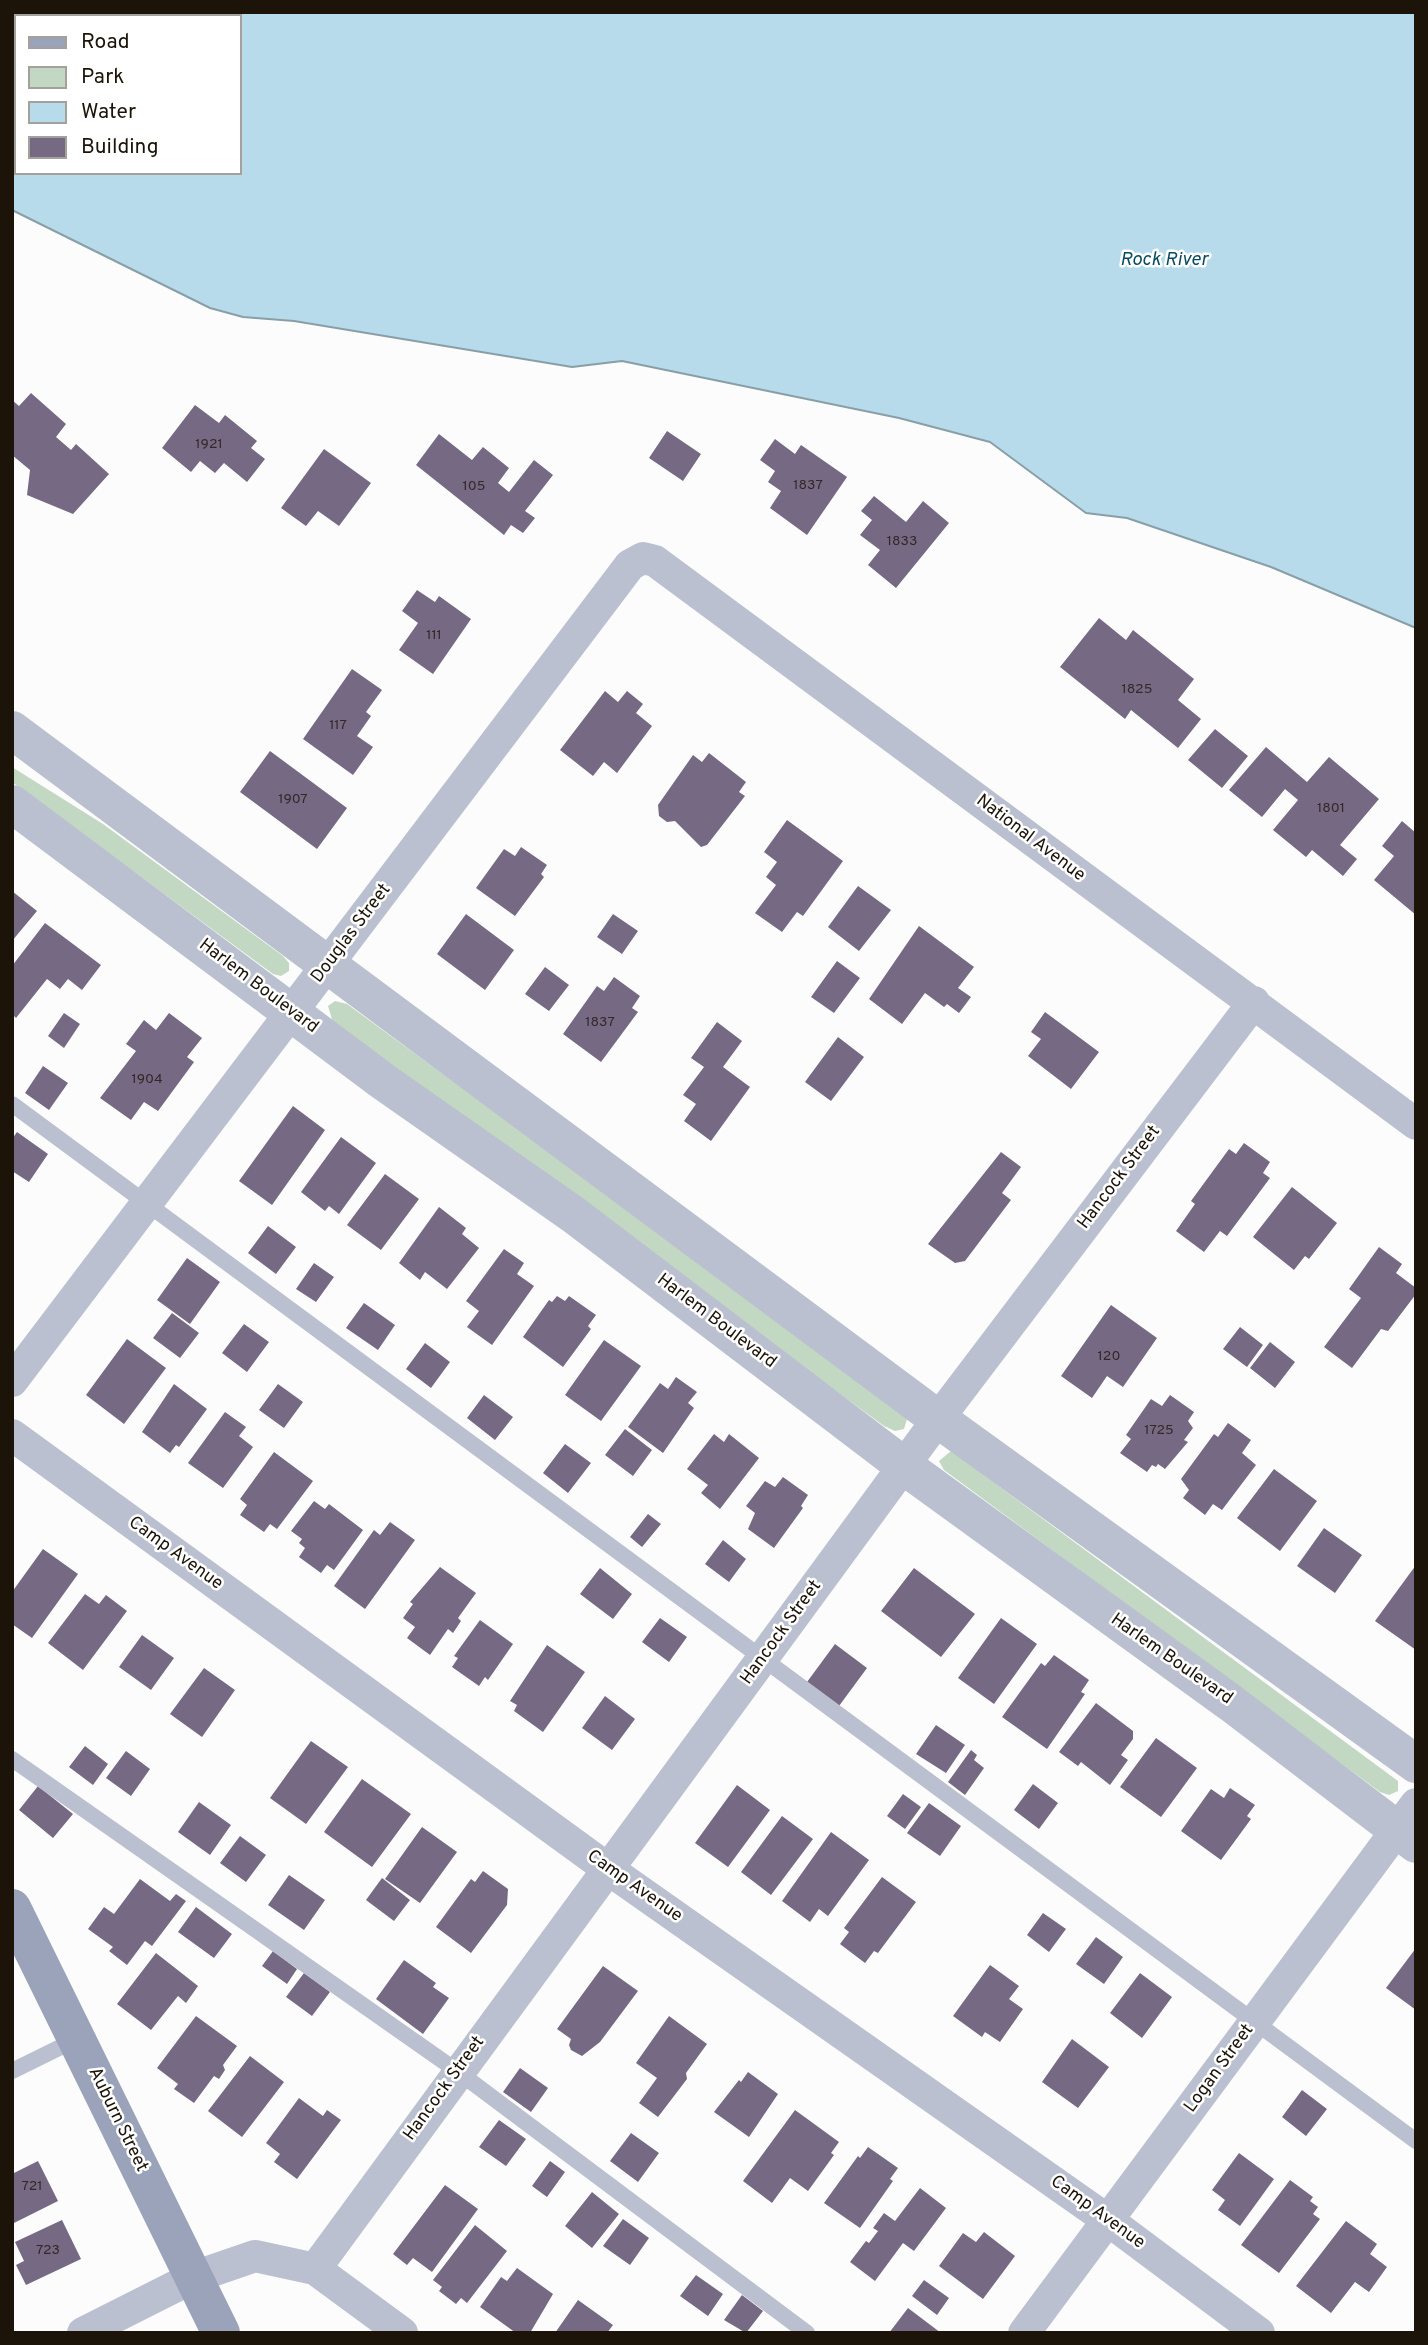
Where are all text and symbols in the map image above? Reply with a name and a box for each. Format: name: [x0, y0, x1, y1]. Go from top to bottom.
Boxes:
legend: [14, 14, 242, 175]
text: Road: [81, 29, 130, 56]
text: Park: [81, 64, 124, 91]
text: Water: [81, 99, 136, 126]
text: Building: [81, 134, 159, 161]
water label: Rock River: [1120, 250, 1208, 272]
house number: 1921: [195, 437, 223, 453]
house number: 1837: [793, 478, 823, 494]
house number: 105: [463, 479, 485, 495]
house number: 1833: [887, 534, 917, 550]
house number: 111: [426, 628, 442, 644]
house number: 1825: [1122, 682, 1152, 698]
house number: 117: [329, 718, 347, 734]
street label: National Avenue: [971, 791, 1089, 887]
house number: 1907: [278, 792, 308, 808]
house number: 1801: [1317, 801, 1345, 817]
street label: Douglas Street: [308, 880, 396, 988]
street label: Harlem Boulevard: [194, 935, 322, 1039]
house number: 1837: [585, 1015, 615, 1031]
house number: 1904: [131, 1072, 163, 1088]
street label: Hancock Street: [1074, 1122, 1166, 1234]
street label: Harlem Boulevard: [652, 1270, 780, 1374]
house number: 120: [1098, 1349, 1120, 1365]
house number: 1725: [1144, 1423, 1174, 1439]
street label: Camp Avenue: [124, 1513, 226, 1595]
street label: Hancock Street: [737, 1576, 827, 1690]
street label: Harlem Boulevard: [1106, 1610, 1236, 1710]
street label: Camp Avenue: [582, 1846, 686, 1928]
street label: Logan Street: [1181, 2020, 1259, 2118]
street label: Hancock Street: [400, 2032, 490, 2146]
street label: Auburn Street: [82, 2064, 152, 2176]
street label: Camp Avenue: [1046, 2172, 1148, 2254]
house number: 721: [22, 2179, 42, 2195]
house number: 723: [36, 2243, 60, 2259]

